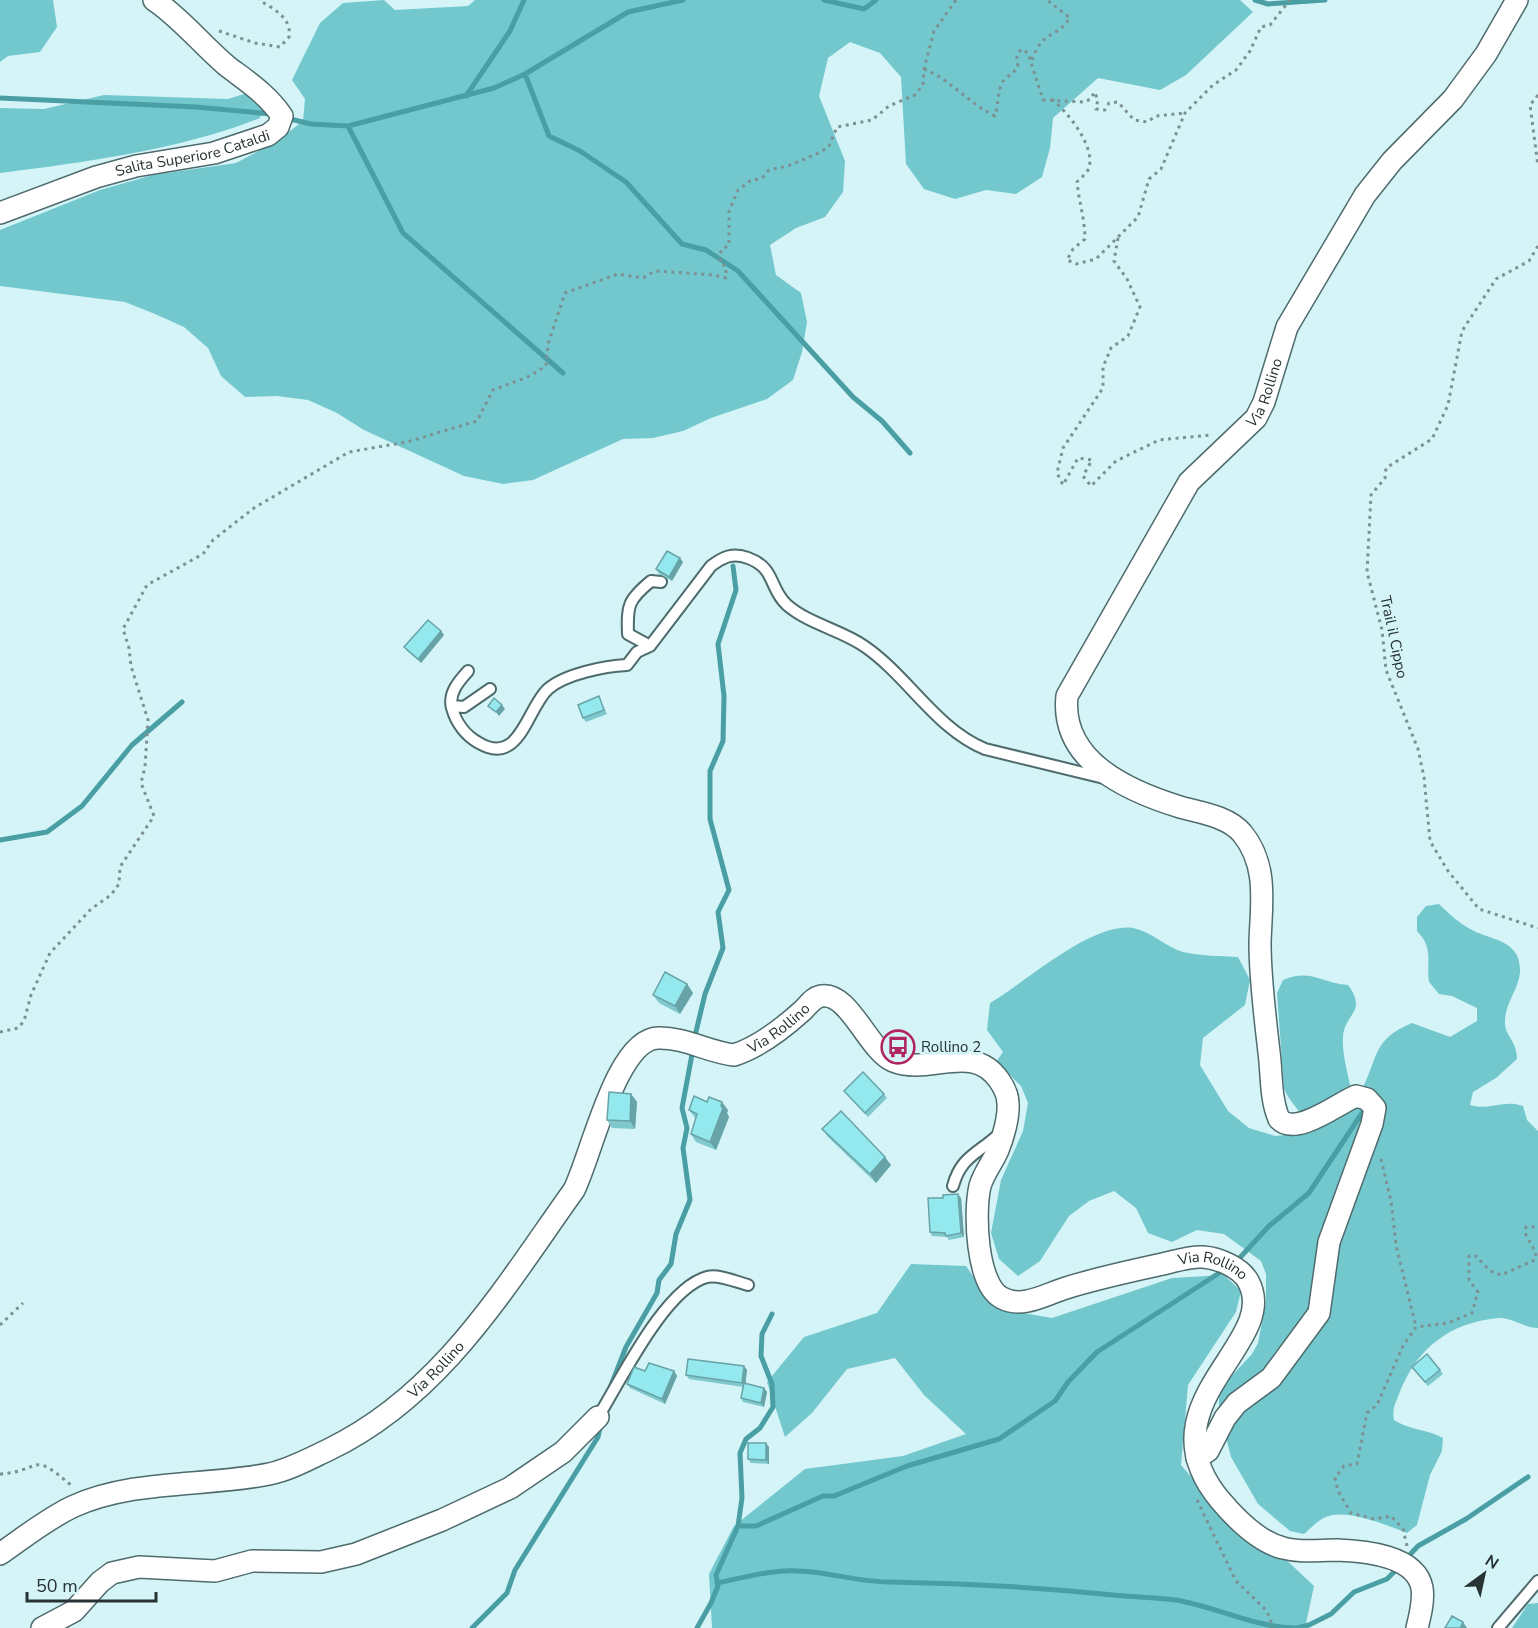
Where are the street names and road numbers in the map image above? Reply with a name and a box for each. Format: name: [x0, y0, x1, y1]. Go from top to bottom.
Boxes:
street label: Salita Superiore Cataldi: [113, 125, 272, 181]
street label: Via Rollino: [1241, 356, 1287, 433]
street label: Trail il Cippo: [1375, 594, 1413, 680]
street label: Via Rollino: [743, 999, 814, 1059]
street label: Via Rollino: [1175, 1247, 1253, 1284]
street label: Via Rollino: [403, 1337, 469, 1404]

